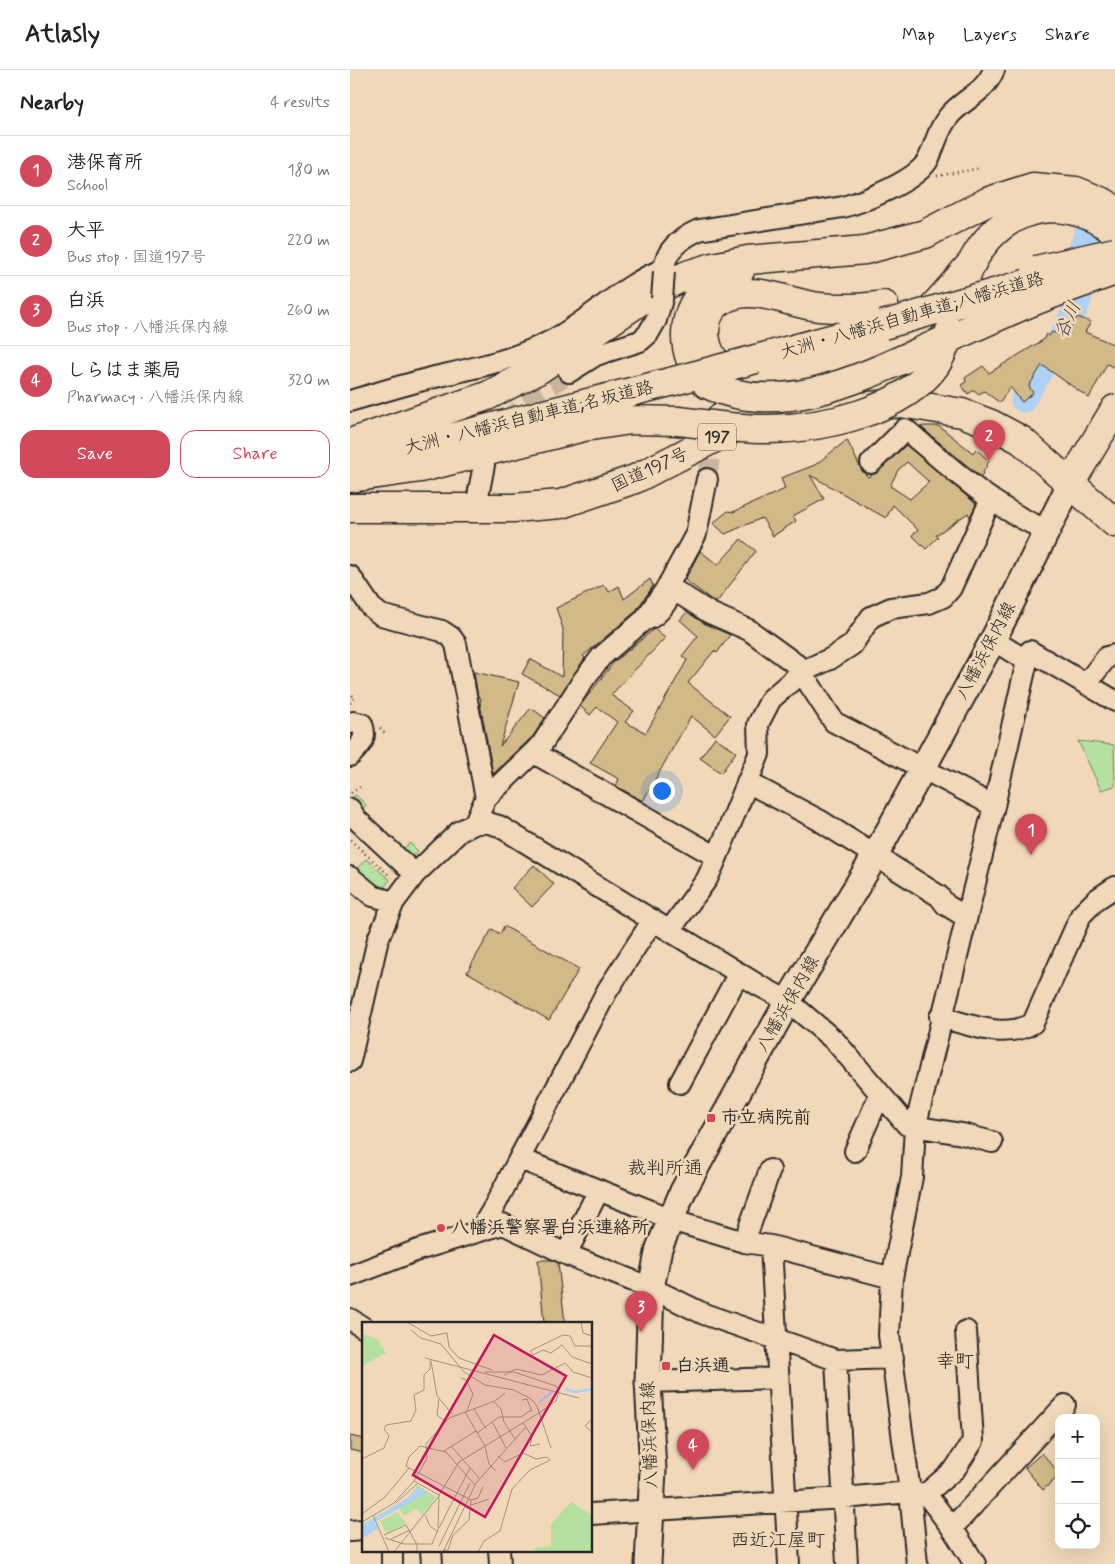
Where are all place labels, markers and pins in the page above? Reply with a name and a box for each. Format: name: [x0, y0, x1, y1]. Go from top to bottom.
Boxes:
pin: 2: [973, 420, 1005, 461]
pin: 1: [1015, 814, 1047, 855]
place label: 市立病院前: [721, 1106, 811, 1130]
marker: 市立病院前: [705, 1112, 717, 1124]
place label: 八幡浜警察署白浜連絡所: [451, 1216, 649, 1240]
marker: 八幡浜警察署白浜連絡所: [435, 1222, 447, 1234]
pin: 3: [625, 1291, 657, 1332]
place label: 白浜通: [676, 1354, 730, 1378]
marker: 白浜通: [660, 1360, 672, 1372]
pin: 4: [677, 1429, 709, 1470]

